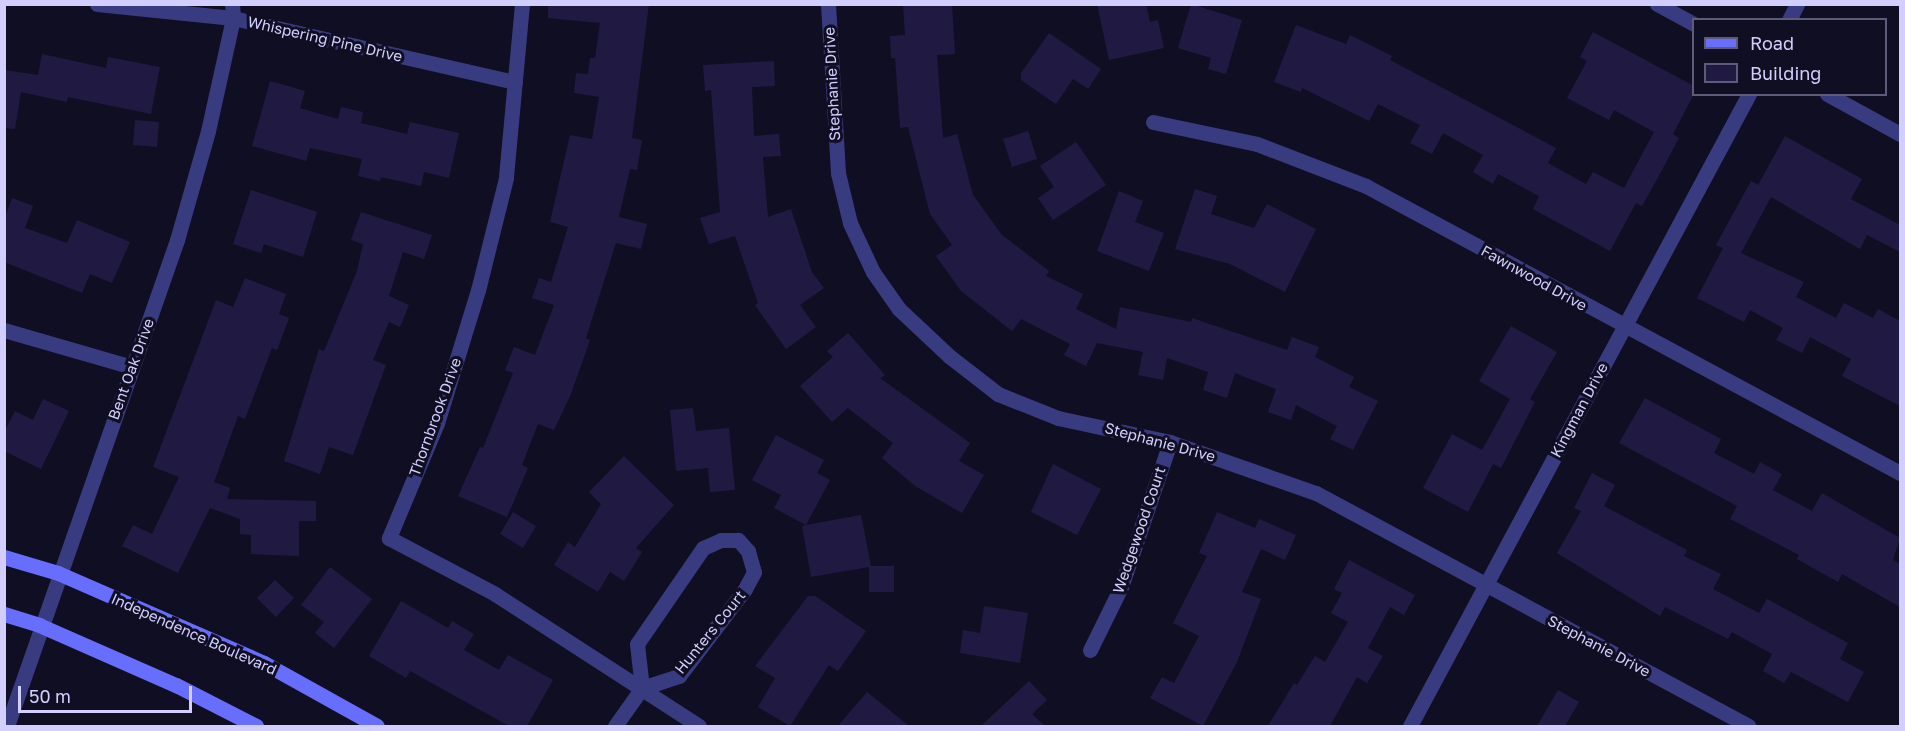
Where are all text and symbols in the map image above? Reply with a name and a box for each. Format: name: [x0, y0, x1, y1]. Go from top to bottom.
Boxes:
street label: Whispering Pine Drive: [246, 12, 404, 66]
legend: [1692, 18, 1887, 96]
street label: Stephanie Drive: [820, 27, 844, 141]
text: Road: [1750, 32, 1794, 54]
text: Building: [1750, 62, 1821, 84]
street label: Fawnwood Drive: [1478, 241, 1590, 315]
street label: Bent Oak Drive: [104, 316, 158, 422]
street label: Thornbrook Drive: [405, 355, 465, 479]
street label: Kingman Drive: [1546, 360, 1612, 460]
street label: Stephanie Drive: [1103, 419, 1217, 465]
street label: Wedgewood Court: [1109, 464, 1169, 596]
street label: Hunters Court: [671, 587, 749, 677]
street label: Independence Boulevard: [108, 589, 280, 679]
street label: Stephanie Drive: [1545, 611, 1653, 681]
scale bar: [21, 674, 195, 712]
text: 50 m: [29, 685, 71, 707]

